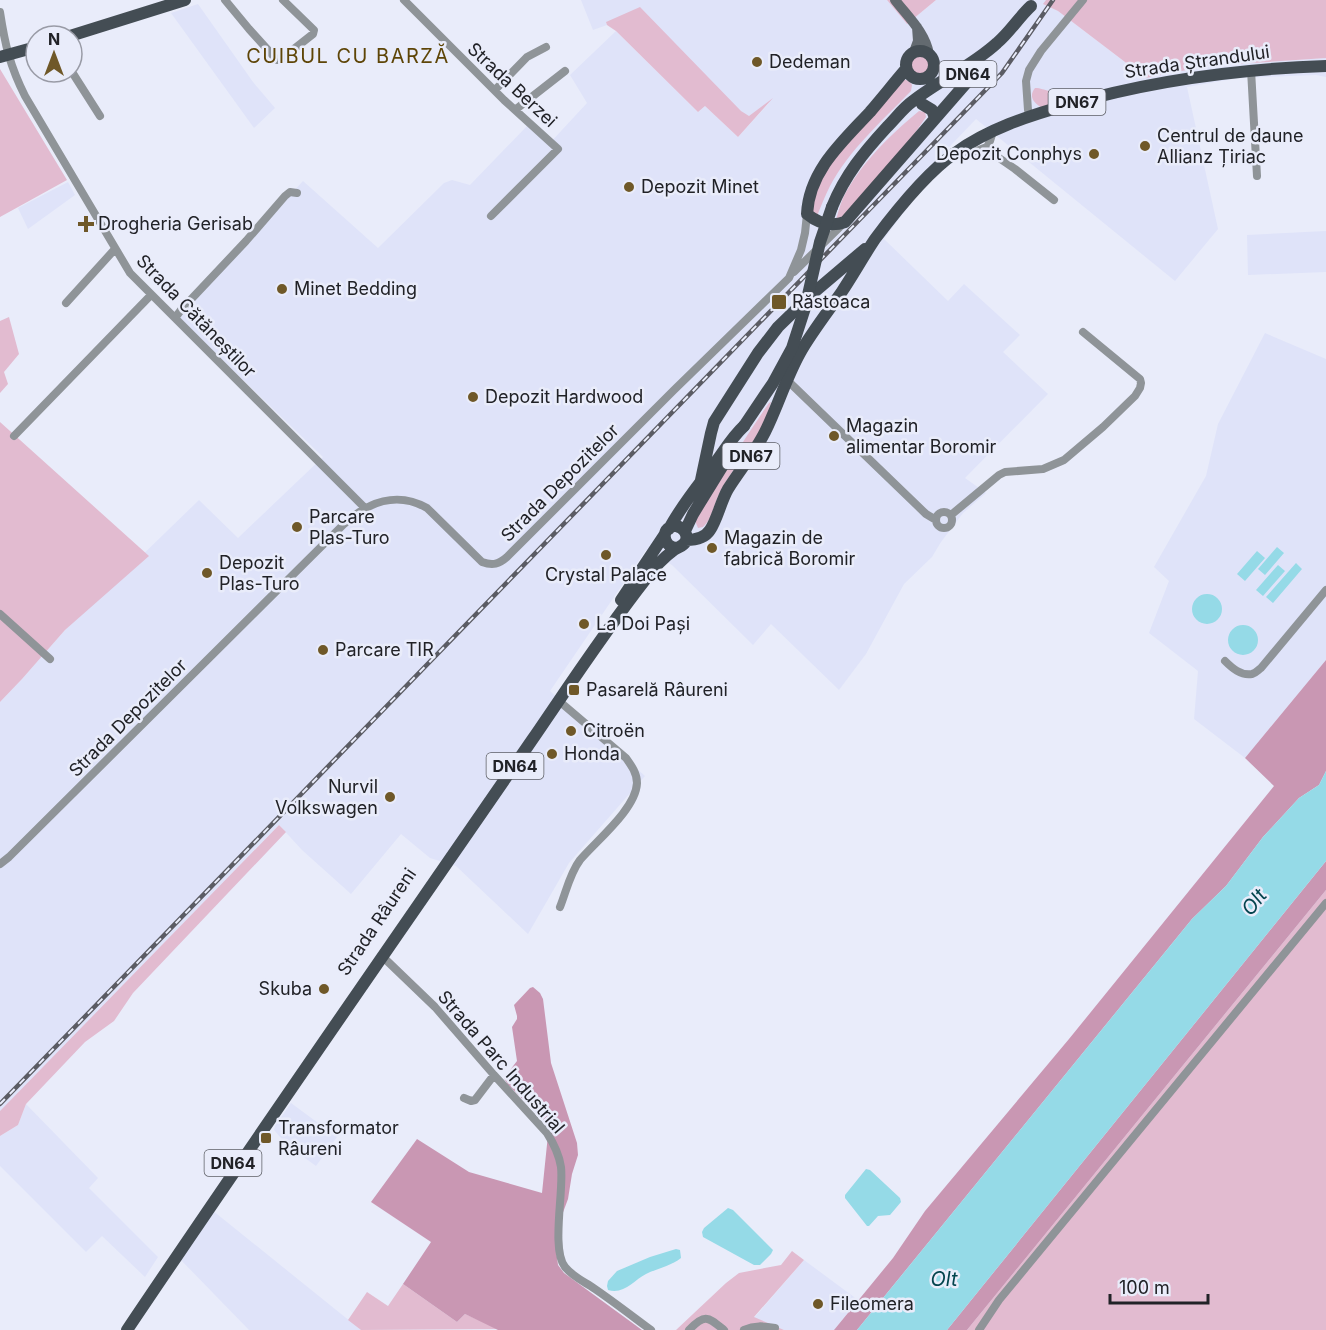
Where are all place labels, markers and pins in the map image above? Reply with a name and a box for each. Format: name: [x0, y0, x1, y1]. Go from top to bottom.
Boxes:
place label: Dedeman: [769, 51, 851, 72]
marker: Dedeman: [750, 55, 764, 69]
place label: Centrul de daune Allianz Țiriac: [1157, 125, 1304, 168]
marker: Centrul de daune Allianz Țiriac: [1138, 139, 1152, 153]
place label: Depozit Conphys: [936, 143, 1082, 164]
marker: Depozit Conphys: [1087, 147, 1101, 161]
place label: Depozit Minet: [641, 176, 759, 197]
marker: Depozit Minet: [622, 180, 636, 194]
place label: Drogheria Gerisab: [98, 213, 253, 234]
marker: Drogheria Gerisab: [79, 217, 93, 231]
place label: Minet Bedding: [294, 278, 417, 299]
marker: Minet Bedding: [275, 282, 289, 296]
place label: Răstoaca: [792, 291, 870, 312]
marker: Răstoaca: [770, 293, 788, 311]
place label: Depozit Hardwood: [485, 386, 643, 407]
marker: Depozit Hardwood: [466, 390, 480, 404]
place label: Magazin alimentar Boromir: [846, 415, 997, 457]
marker: Magazin alimentar Boromir: [827, 429, 841, 443]
place label: Parcare Plas-Turo: [309, 506, 390, 548]
marker: Parcare Plas-Turo: [290, 520, 304, 534]
place label: Magazin de fabrică Boromir: [724, 527, 856, 569]
marker: Magazin de fabrică Boromir: [705, 541, 719, 555]
marker: Crystal Palace: [599, 548, 613, 562]
place label: Depozit Plas-Turo: [219, 552, 300, 594]
place label: Crystal Palace: [545, 564, 667, 585]
marker: Depozit Plas-Turo: [200, 566, 214, 580]
place label: La Doi Pași: [596, 613, 690, 635]
marker: La Doi Pași: [577, 617, 591, 631]
place label: Parcare TIR: [335, 639, 434, 660]
marker: Parcare TIR: [316, 643, 330, 657]
place label: Pasarelă Râureni: [586, 679, 728, 700]
marker: Pasarelă Râureni: [567, 683, 581, 697]
place label: Citroën: [583, 720, 645, 741]
marker: Citroën: [564, 724, 578, 738]
place label: Honda: [564, 743, 620, 764]
marker: Honda: [545, 747, 559, 761]
place label: Nurvil Volkswagen: [275, 776, 378, 818]
marker: Nurvil Volkswagen: [383, 790, 397, 804]
place label: Skuba: [259, 978, 312, 999]
marker: Skuba: [317, 982, 331, 996]
place label: Transformator Râureni: [278, 1117, 399, 1159]
marker: Transformator Râureni: [259, 1131, 273, 1145]
place label: Fileomera: [830, 1293, 914, 1314]
marker: Fileomera: [811, 1297, 825, 1311]

